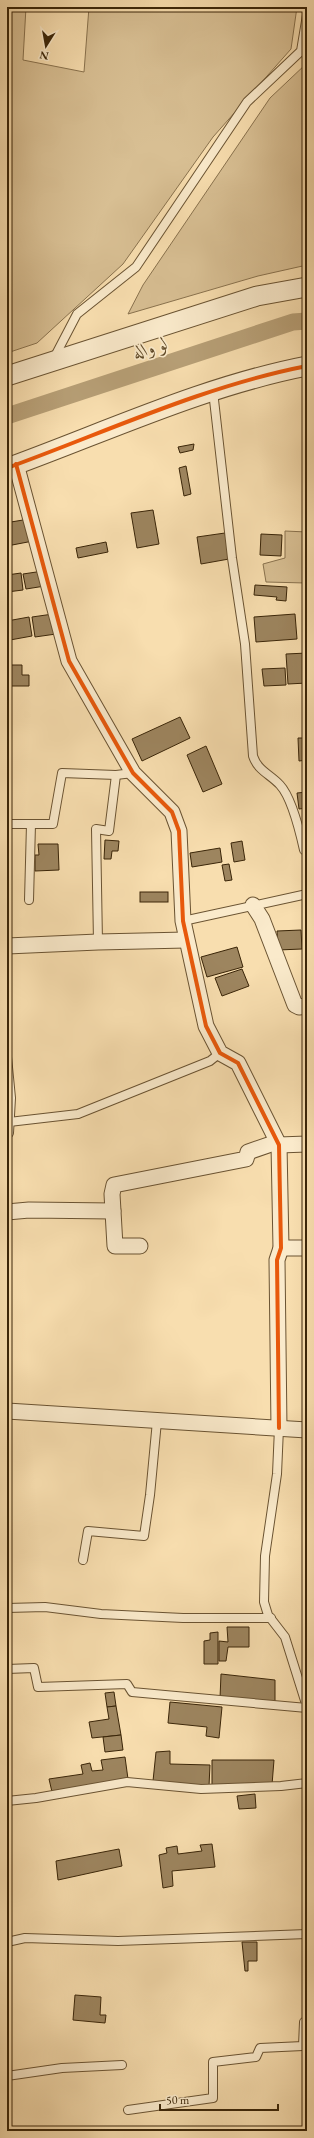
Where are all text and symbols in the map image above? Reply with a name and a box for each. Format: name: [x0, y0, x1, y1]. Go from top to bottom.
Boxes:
north arrow: [26, 26, 66, 66]
text: N: [38, 48, 50, 64]
water label: لو واله: [129, 330, 171, 365]
scale bar: [160, 2086, 278, 2112]
text: 50 m: [166, 2092, 190, 2108]

